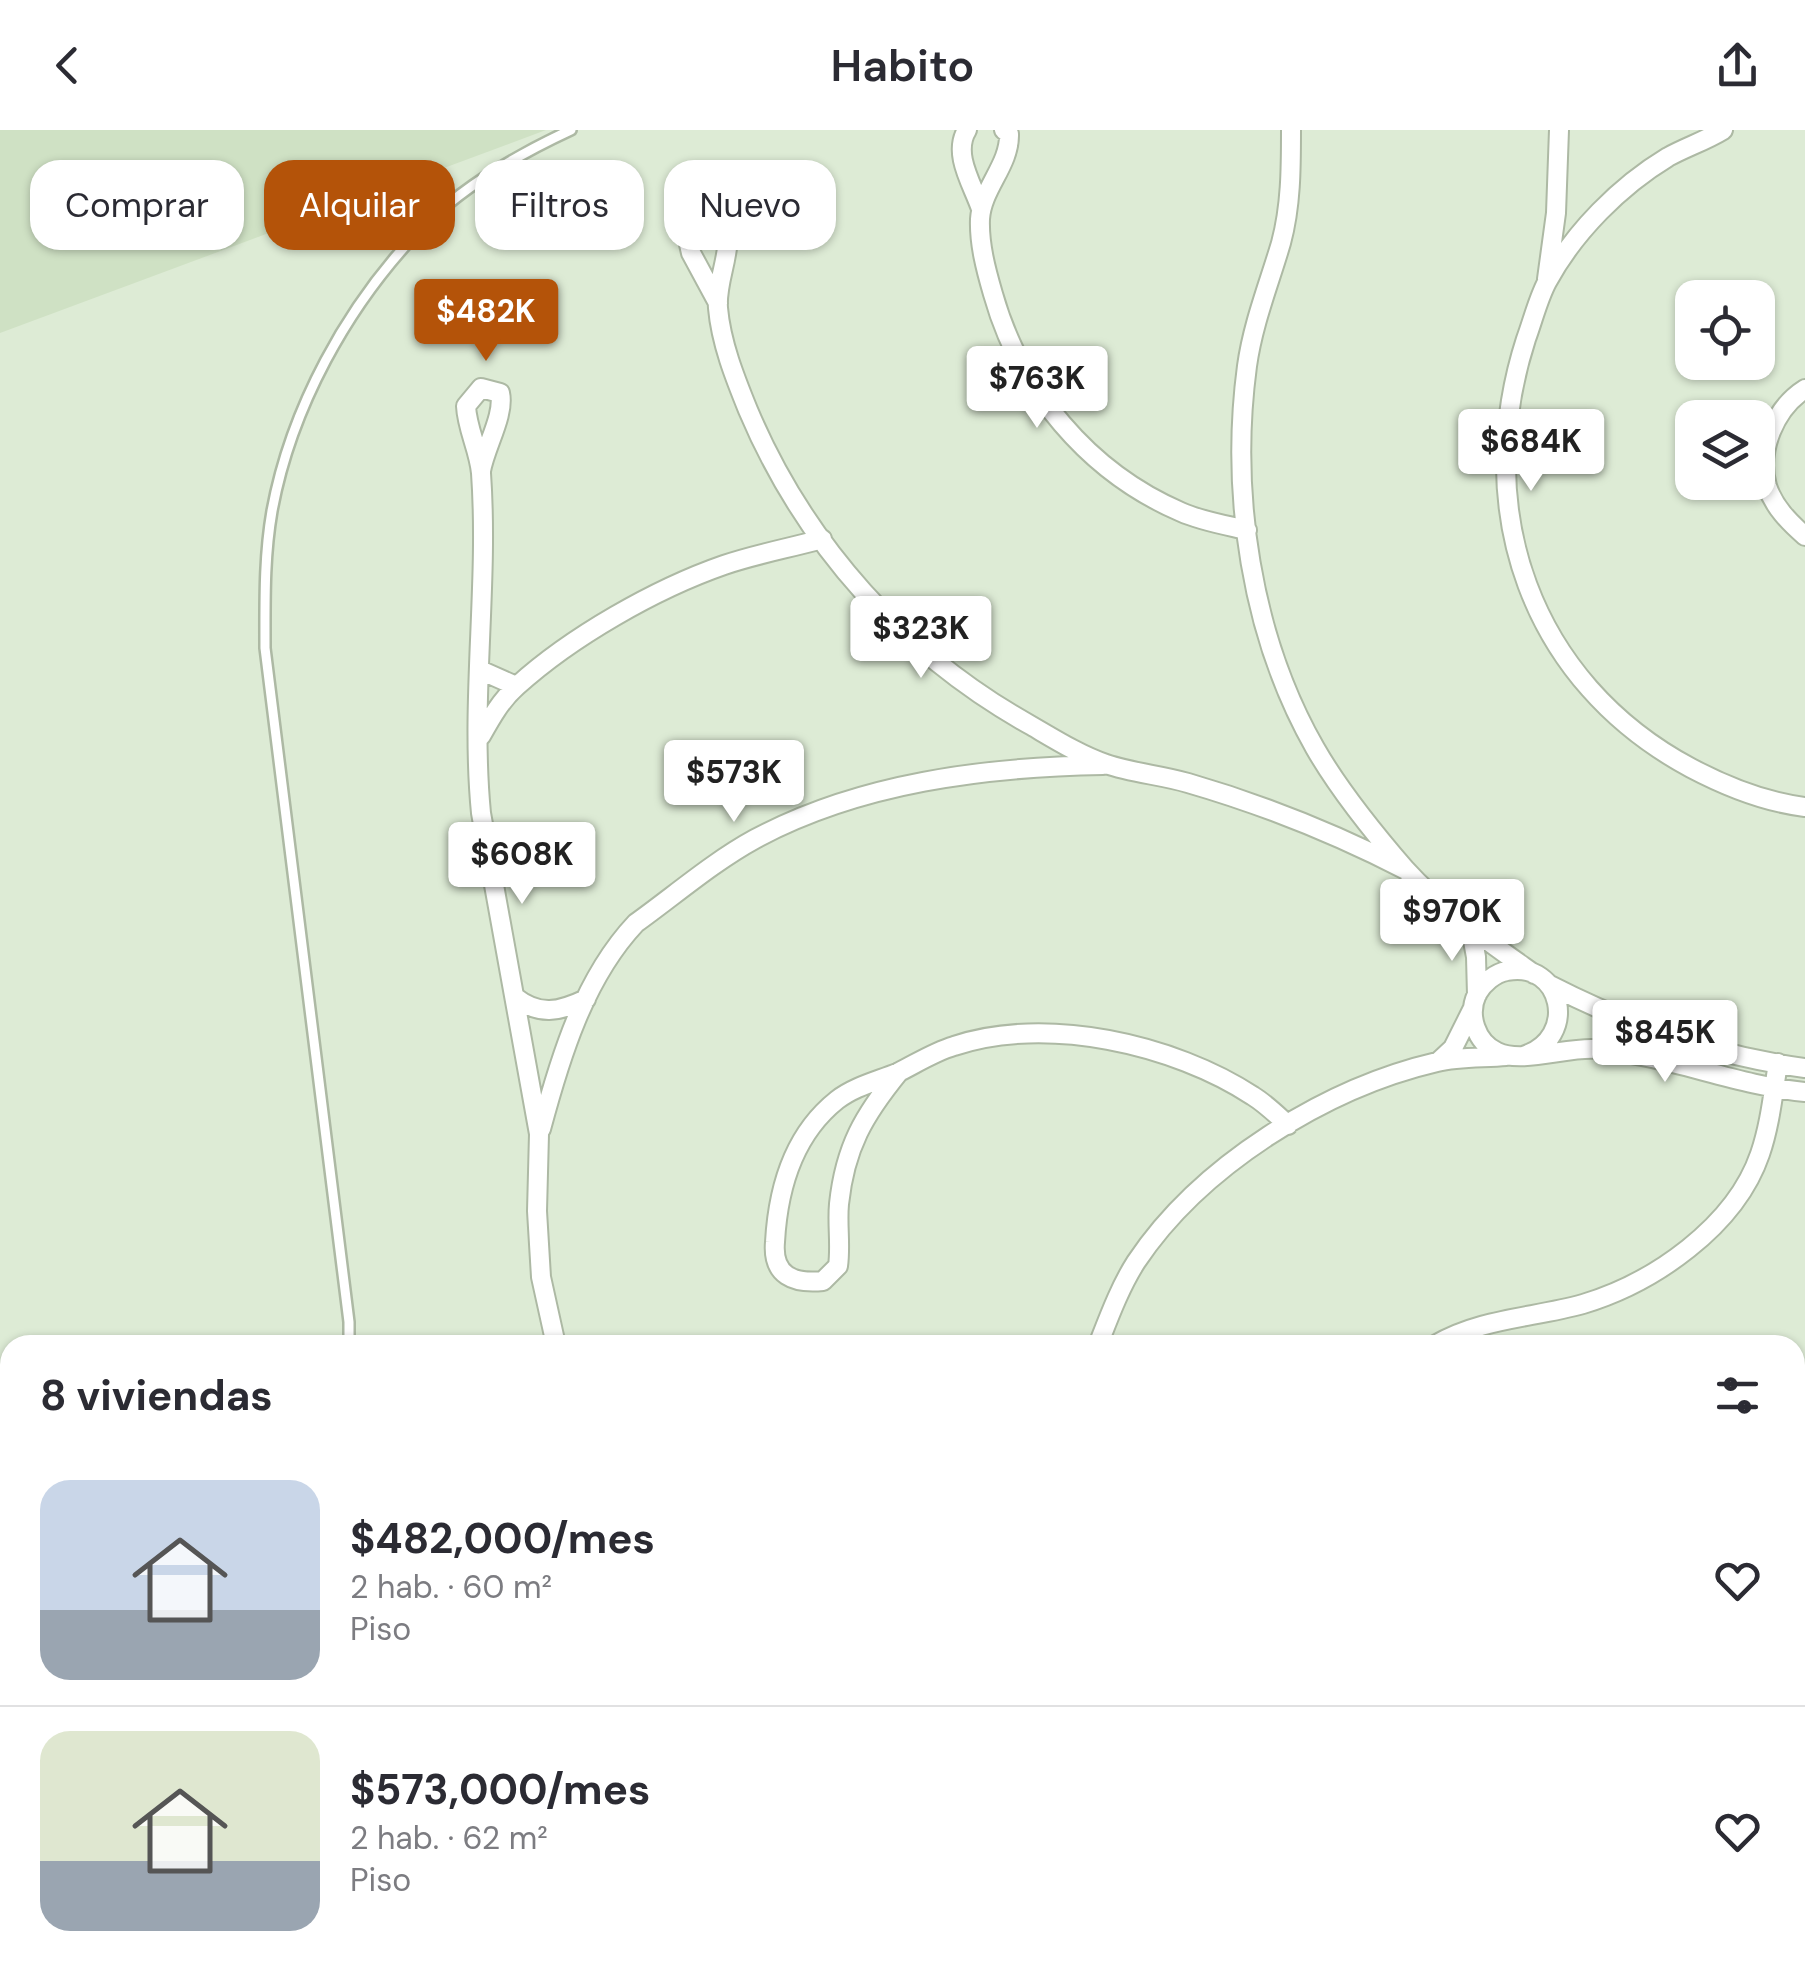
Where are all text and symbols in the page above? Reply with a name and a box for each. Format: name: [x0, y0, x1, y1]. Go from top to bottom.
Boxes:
text: Habito: [830, 36, 975, 95]
icon: back: [40, 38, 95, 93]
icon: share: [1710, 38, 1765, 93]
chip: Comprar: [30, 160, 244, 250]
chip: Alquilar: [264, 160, 455, 250]
chip: Filtros: [475, 160, 644, 250]
chip: Nuevo: [664, 160, 836, 250]
pin: $482K: [416, 279, 556, 364]
map controls: [1675, 280, 1775, 500]
button: locate: [1675, 280, 1775, 380]
text: $482K: [436, 290, 536, 332]
pin: $763K: [967, 346, 1107, 431]
text: $763K: [989, 357, 1085, 399]
button: layers: [1675, 400, 1775, 500]
pin: $684K: [1461, 409, 1601, 494]
text: $684K: [1480, 420, 1582, 462]
pin: $323K: [851, 596, 991, 681]
text: $323K: [872, 607, 970, 649]
pin: $573K: [664, 740, 804, 825]
text: $573K: [686, 751, 782, 793]
pin: $608K: [452, 822, 592, 907]
text: $608K: [470, 833, 574, 875]
pin: $970K: [1382, 879, 1522, 964]
text: $970K: [1402, 890, 1502, 932]
pin: $845K: [1595, 1000, 1735, 1085]
text: $845K: [1614, 1011, 1716, 1053]
text: 8 viviendas: [40, 1368, 273, 1423]
icon: filters: [1710, 1368, 1765, 1423]
text: $482,000/mes: [350, 1511, 655, 1566]
icon: home: [120, 1520, 240, 1640]
icon: heart: [1710, 1553, 1765, 1608]
text: 2 hab. · 60 m²: [350, 1566, 552, 1608]
text: Piso: [350, 1608, 411, 1650]
text: $573,000/mes: [350, 1762, 650, 1817]
icon: home: [120, 1771, 240, 1891]
icon: heart: [1710, 1804, 1765, 1859]
text: 2 hab. · 62 m²: [350, 1817, 548, 1859]
text: Piso: [350, 1859, 411, 1901]

